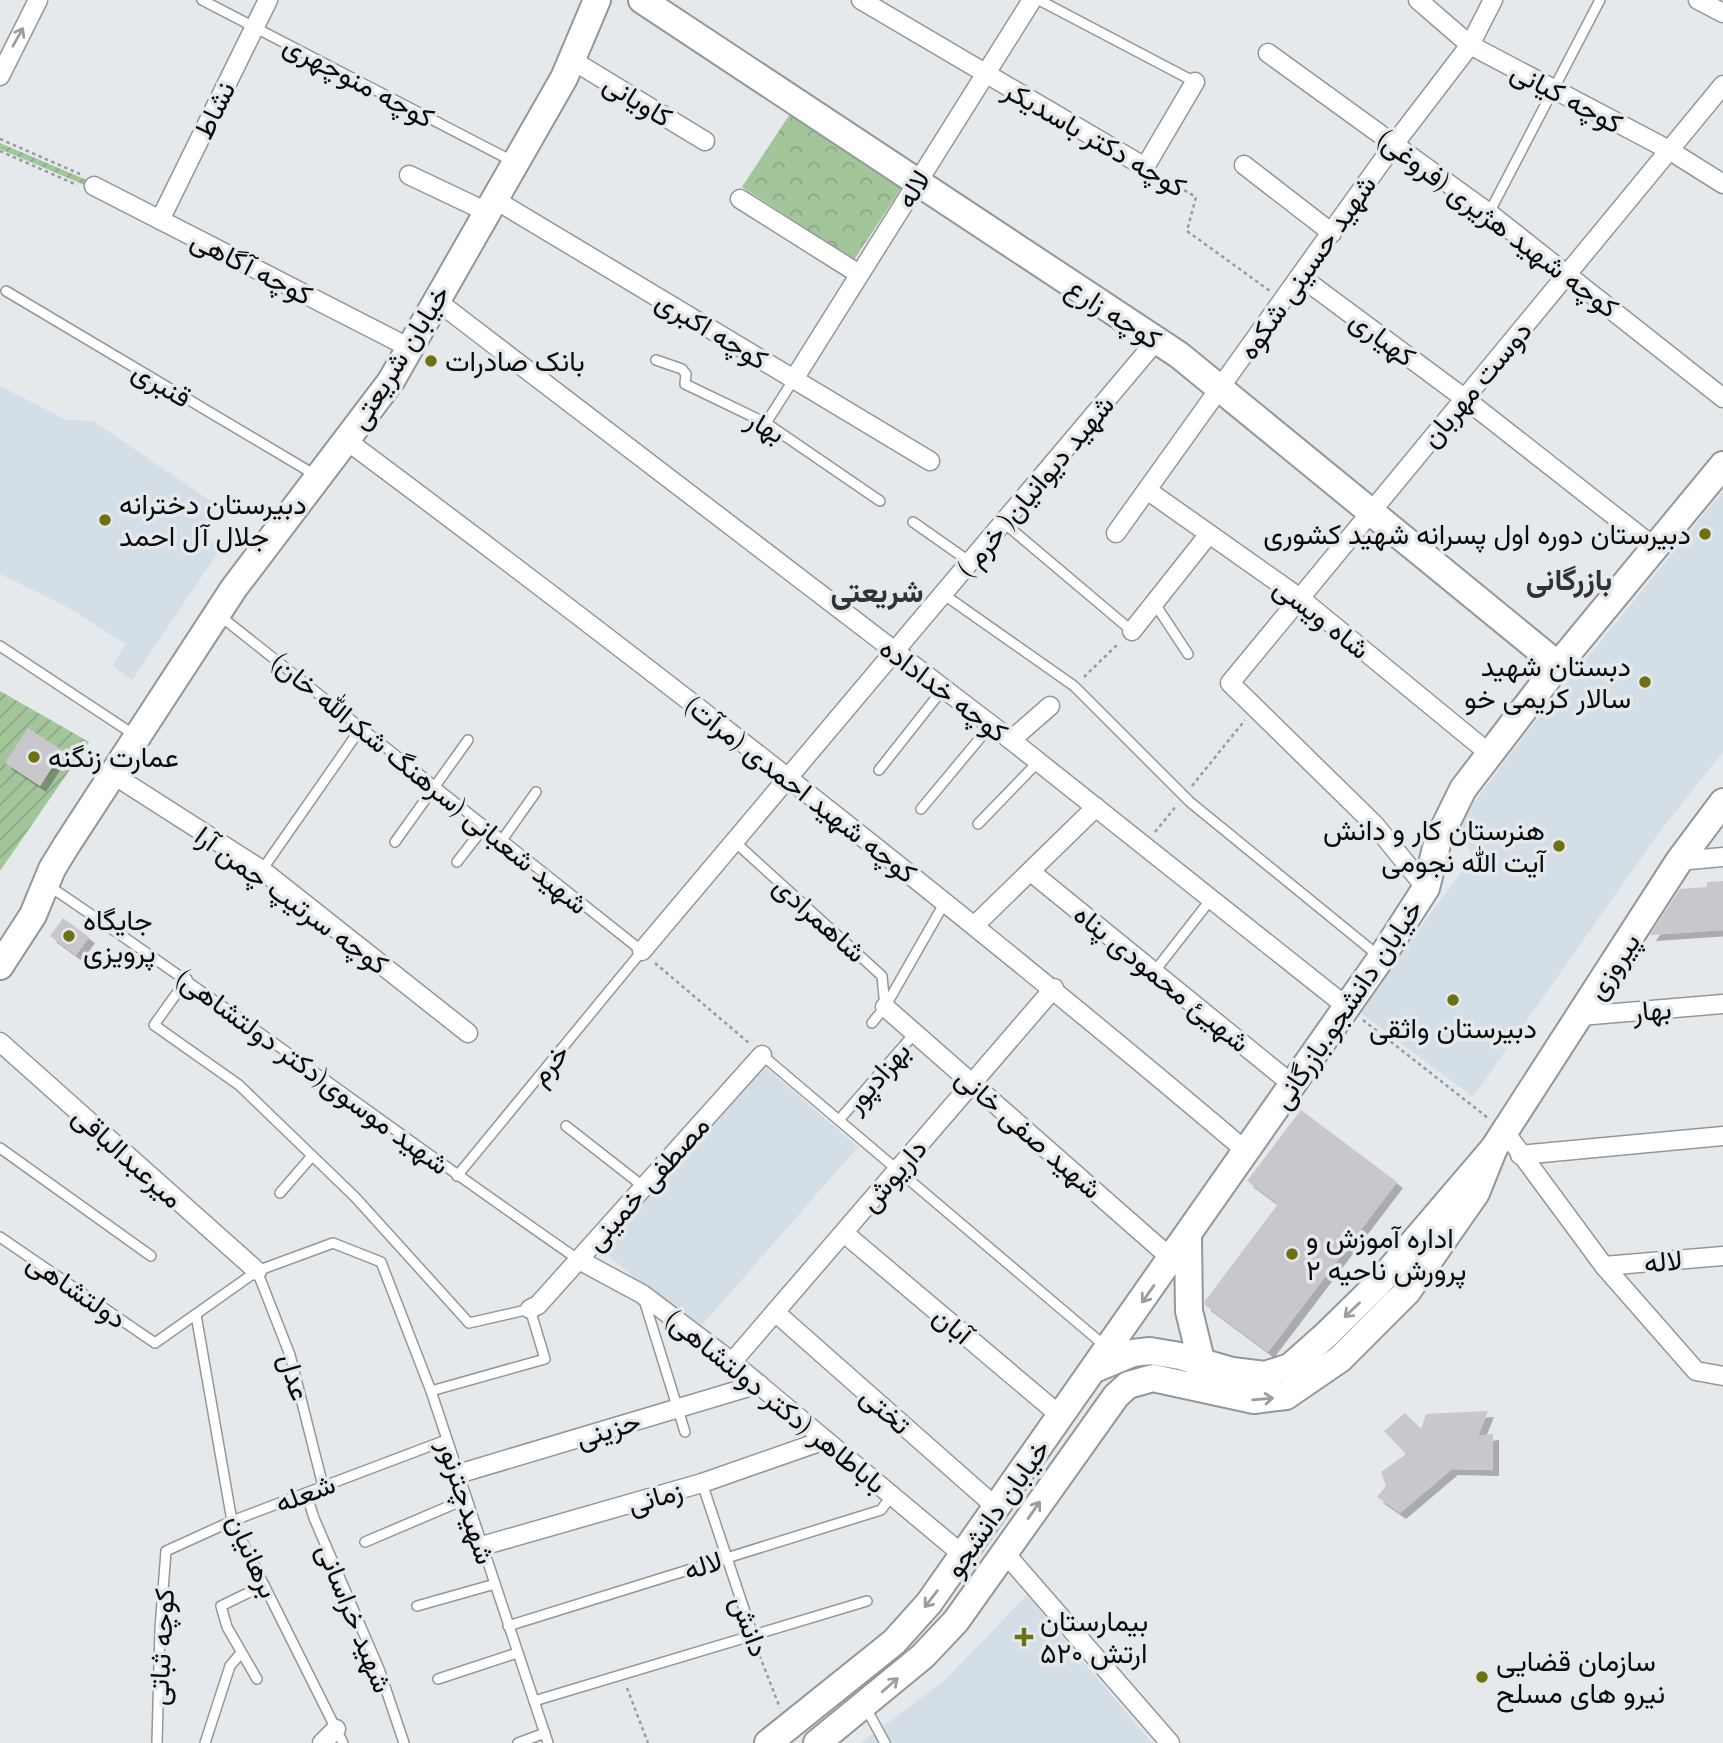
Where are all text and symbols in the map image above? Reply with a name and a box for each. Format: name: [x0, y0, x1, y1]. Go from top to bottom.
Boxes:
street label: کوچه منوچهری: [275, 25, 441, 140]
one-way arrow: [11, 28, 25, 48]
street label: کوچه کیانی: [1503, 51, 1630, 146]
street label: کاویانی: [594, 63, 680, 139]
street label: کوچه دکتر باسدیکر: [994, 69, 1194, 209]
street label: نشاط: [183, 74, 248, 147]
street label: کوچه شهید هژیری (فروغی): [1367, 119, 1627, 330]
street label: لاله: [886, 162, 943, 218]
street label: شهید حسینی شکوه: [1228, 167, 1388, 369]
street label: کوچه آگاهی: [183, 219, 320, 317]
street label: کوچه زارع: [1057, 267, 1169, 361]
street label: خیابان شریعتی: [339, 277, 462, 439]
street label: کوچه اکبری: [647, 281, 776, 382]
street label: کهیاری: [1340, 300, 1424, 378]
street label: دوست مهربان: [1411, 312, 1543, 458]
place label: بانک صادرات: [445, 341, 585, 384]
street label: قنبری: [123, 351, 199, 420]
marker: بانک صادرات: [423, 353, 439, 369]
street label: شهید دیوانیان( خرم ): [947, 386, 1126, 588]
street label: بهار: [737, 398, 793, 456]
place label: دبیرستان دخترانه جلال آل احمد: [119, 484, 307, 559]
marker: دبیرستان دخترانه جلال آل احمد: [97, 512, 113, 528]
place label: دبیرستان دوره اول پسرانه شهید کشوری: [1263, 514, 1691, 557]
marker: دبیرستان دوره اول پسرانه شهید کشوری: [1697, 526, 1713, 542]
district label: بازرگانی: [1526, 558, 1612, 604]
street label: شاه ویسی: [1264, 568, 1379, 671]
district label: شریعتی: [830, 570, 924, 616]
street label: کوچه خداداده: [870, 628, 1017, 754]
street label: شهید شعبانی (سرهنگ شکرالله خان): [261, 642, 597, 926]
place label: دبستان شهید سالار کریمی خو: [1464, 646, 1631, 721]
marker: دبستان شهید سالار کریمی خو: [1637, 674, 1653, 690]
street label: کوچه شهید احمدی (مرآت): [675, 686, 926, 895]
place label: عمارت زنگنه: [48, 737, 179, 780]
marker: عمارت زنگنه: [26, 749, 42, 765]
place label: هنرستان کار و دانش آیت الله نجومی: [1323, 810, 1548, 885]
street label: کوچه سرتیپ چمن آرا: [185, 816, 397, 986]
marker: هنرستان کار و دانش آیت الله نجومی: [1551, 838, 1567, 854]
street label: شاهمرادی: [762, 866, 876, 974]
street label: خیابان دانشجو.بازرگانی: [1262, 891, 1435, 1119]
street label: شهیئ محمودی پناه: [1063, 894, 1259, 1064]
place label: جایگاه پرویزی: [83, 900, 156, 975]
street label: پیروزی: [1576, 925, 1652, 1009]
marker: جایگاه پرویزی: [61, 928, 77, 944]
street label: شهید موسوی(دکتر دولتشاهی): [166, 958, 458, 1186]
street label: بهار: [1630, 988, 1673, 1035]
marker: دبیرستان واثقی: [1445, 992, 1461, 1008]
place label: دبیرستان واثقی: [1369, 1008, 1537, 1051]
street label: بهزادپور: [834, 1032, 922, 1124]
street label: خرم: [520, 1034, 581, 1096]
street label: شهید صفی خانی: [945, 1058, 1111, 1210]
street label: میرعبدالباقی: [62, 1096, 192, 1220]
street label: مصطفی خمینی: [575, 1107, 721, 1261]
street label: داریوش: [850, 1130, 938, 1222]
place label: اداره آموزش و پرورش ناحیه ۲: [1306, 1218, 1466, 1293]
street label: لاله: [1642, 1239, 1684, 1286]
street label: دولتشاهی: [17, 1242, 135, 1341]
marker: اداره آموزش و پرورش ناحیه ۲: [1284, 1246, 1300, 1262]
one-way arrow: [1141, 1284, 1155, 1303]
street label: آبان: [923, 1296, 983, 1357]
street label: باباطاهر (دکتر دولتشاهی): [655, 1299, 895, 1505]
one-way arrow: [1344, 1301, 1361, 1318]
street label: عدل: [266, 1349, 321, 1406]
street label: تختی: [850, 1376, 920, 1446]
one-way arrow: [1251, 1392, 1274, 1405]
street label: حزینی: [571, 1400, 646, 1461]
street label: خیابان دانشجو: [934, 1431, 1062, 1587]
street label: شهیدچترنور: [425, 1434, 506, 1570]
street label: شعله: [269, 1463, 342, 1525]
street label: زمانی: [623, 1470, 688, 1527]
one-way arrow: [1026, 1502, 1041, 1520]
street label: برهانیان: [214, 1508, 289, 1606]
street label: شهید خراسانی: [304, 1537, 403, 1700]
street label: لاله: [679, 1540, 728, 1593]
street label: کوچه ثباتی: [138, 1587, 187, 1707]
street label: دانش: [718, 1590, 779, 1663]
one-way arrow: [924, 1590, 939, 1608]
place label: بیمارستان ۵۲۰ ارتش: [1040, 1601, 1148, 1676]
marker: بیمارستان ۵۲۰ ارتش: [1014, 1627, 1034, 1647]
place label: سازمان قضایی نیرو های مسلح: [1496, 1641, 1665, 1716]
marker: سازمان قضایی نیرو های مسلح: [1474, 1669, 1490, 1685]
one-way arrow: [880, 1677, 898, 1693]

